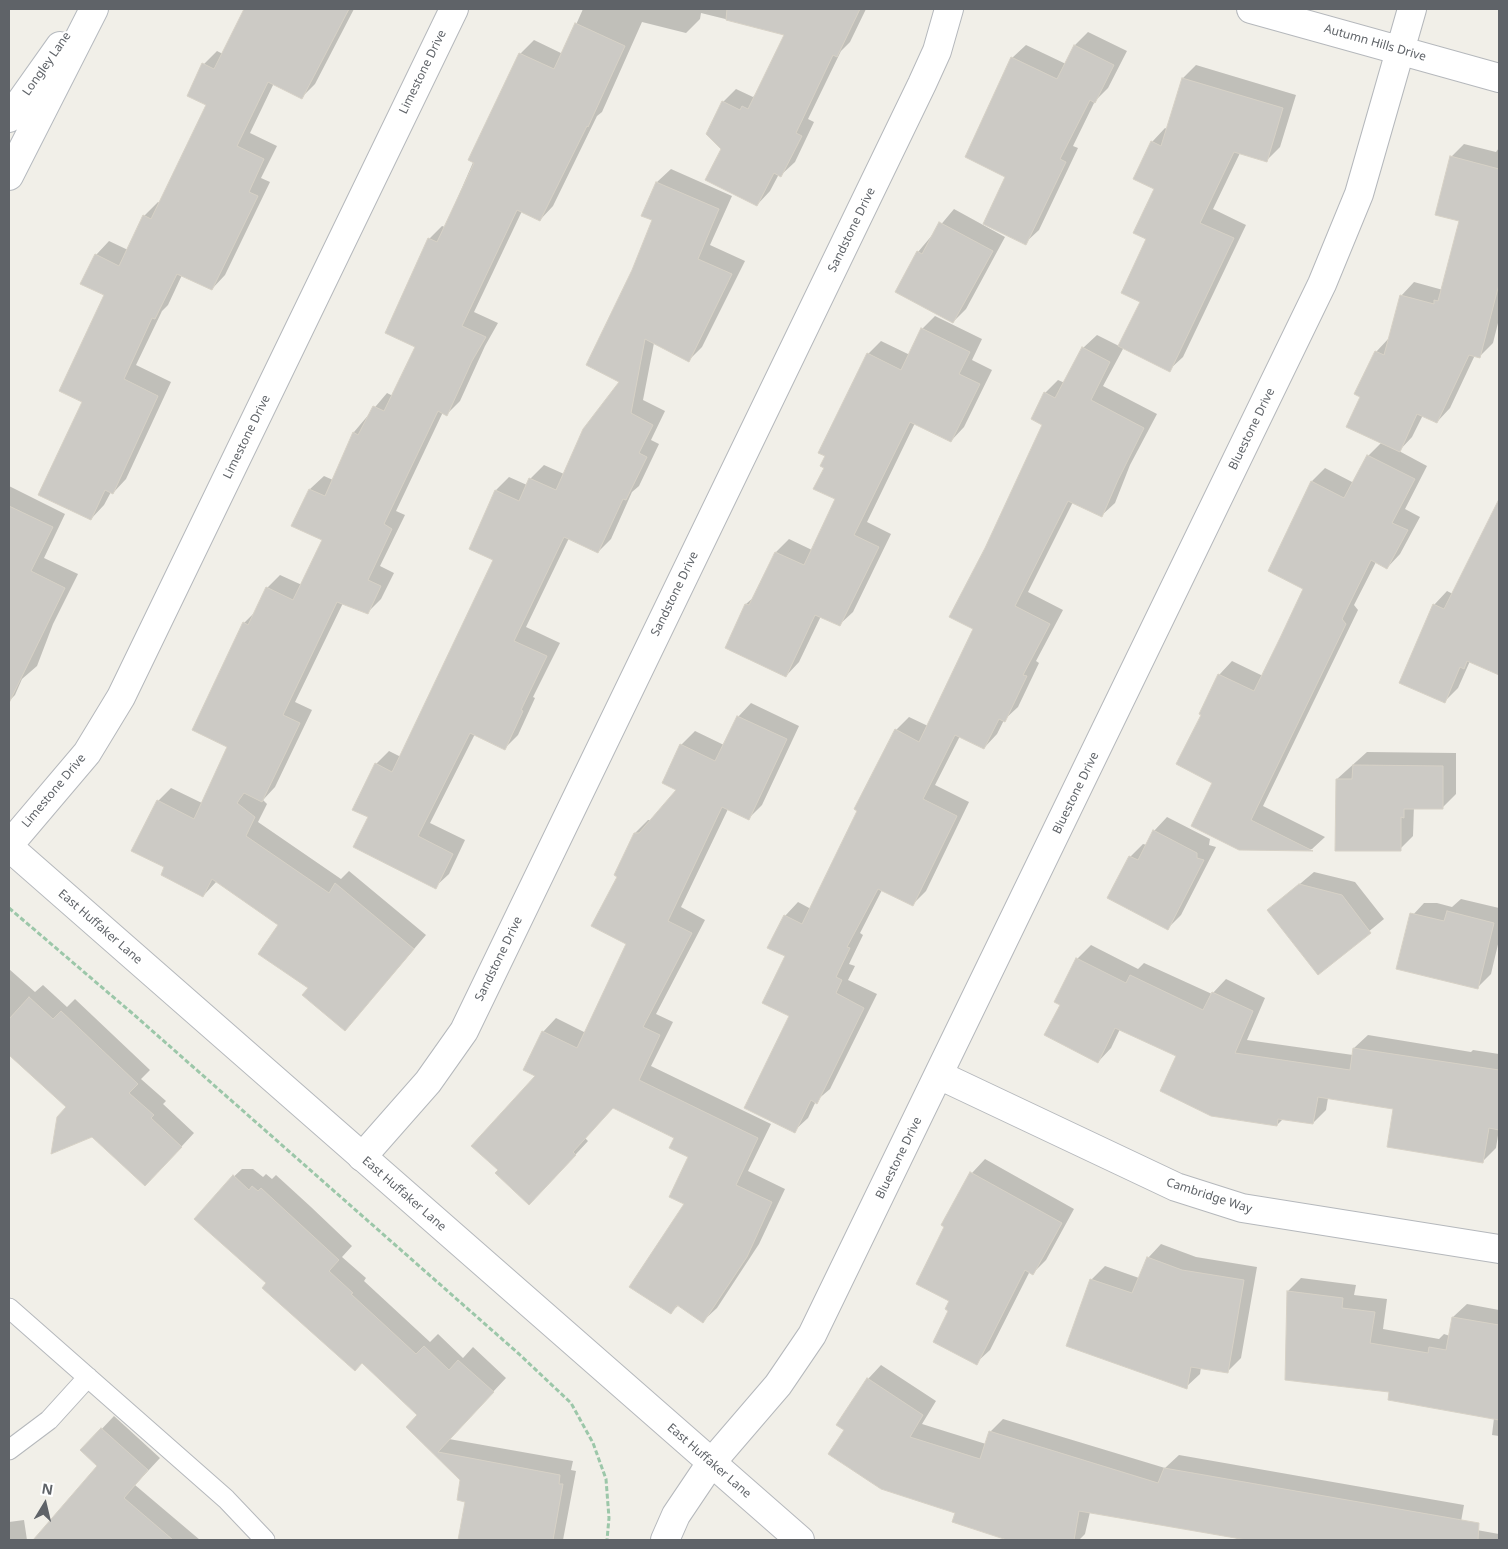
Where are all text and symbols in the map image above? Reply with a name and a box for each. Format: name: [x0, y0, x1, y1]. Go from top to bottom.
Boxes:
street label: Autumn Hills Drive: [1322, 22, 1428, 64]
street label: Limestone Drive: [396, 28, 450, 116]
street label: Longley Lane: [20, 29, 74, 99]
street label: Sandstone Drive: [825, 185, 879, 275]
street label: Bluestone Drive: [1226, 386, 1278, 472]
street label: Limestone Drive: [220, 393, 274, 481]
street label: Sandstone Drive: [648, 549, 702, 639]
street label: Bluestone Drive: [1050, 750, 1102, 836]
street label: Limestone Drive: [19, 751, 89, 831]
street label: East Huffaker Lane: [55, 887, 145, 967]
street label: Sandstone Drive: [472, 914, 526, 1004]
street label: Bluestone Drive: [873, 1115, 925, 1201]
street label: East Huffaker Lane: [359, 1154, 449, 1234]
street label: Cambridge Way: [1164, 1175, 1254, 1217]
street label: East Huffaker Lane: [664, 1421, 754, 1501]
text: N: [40, 1478, 55, 1499]
north arrow: [20, 1479, 70, 1529]

